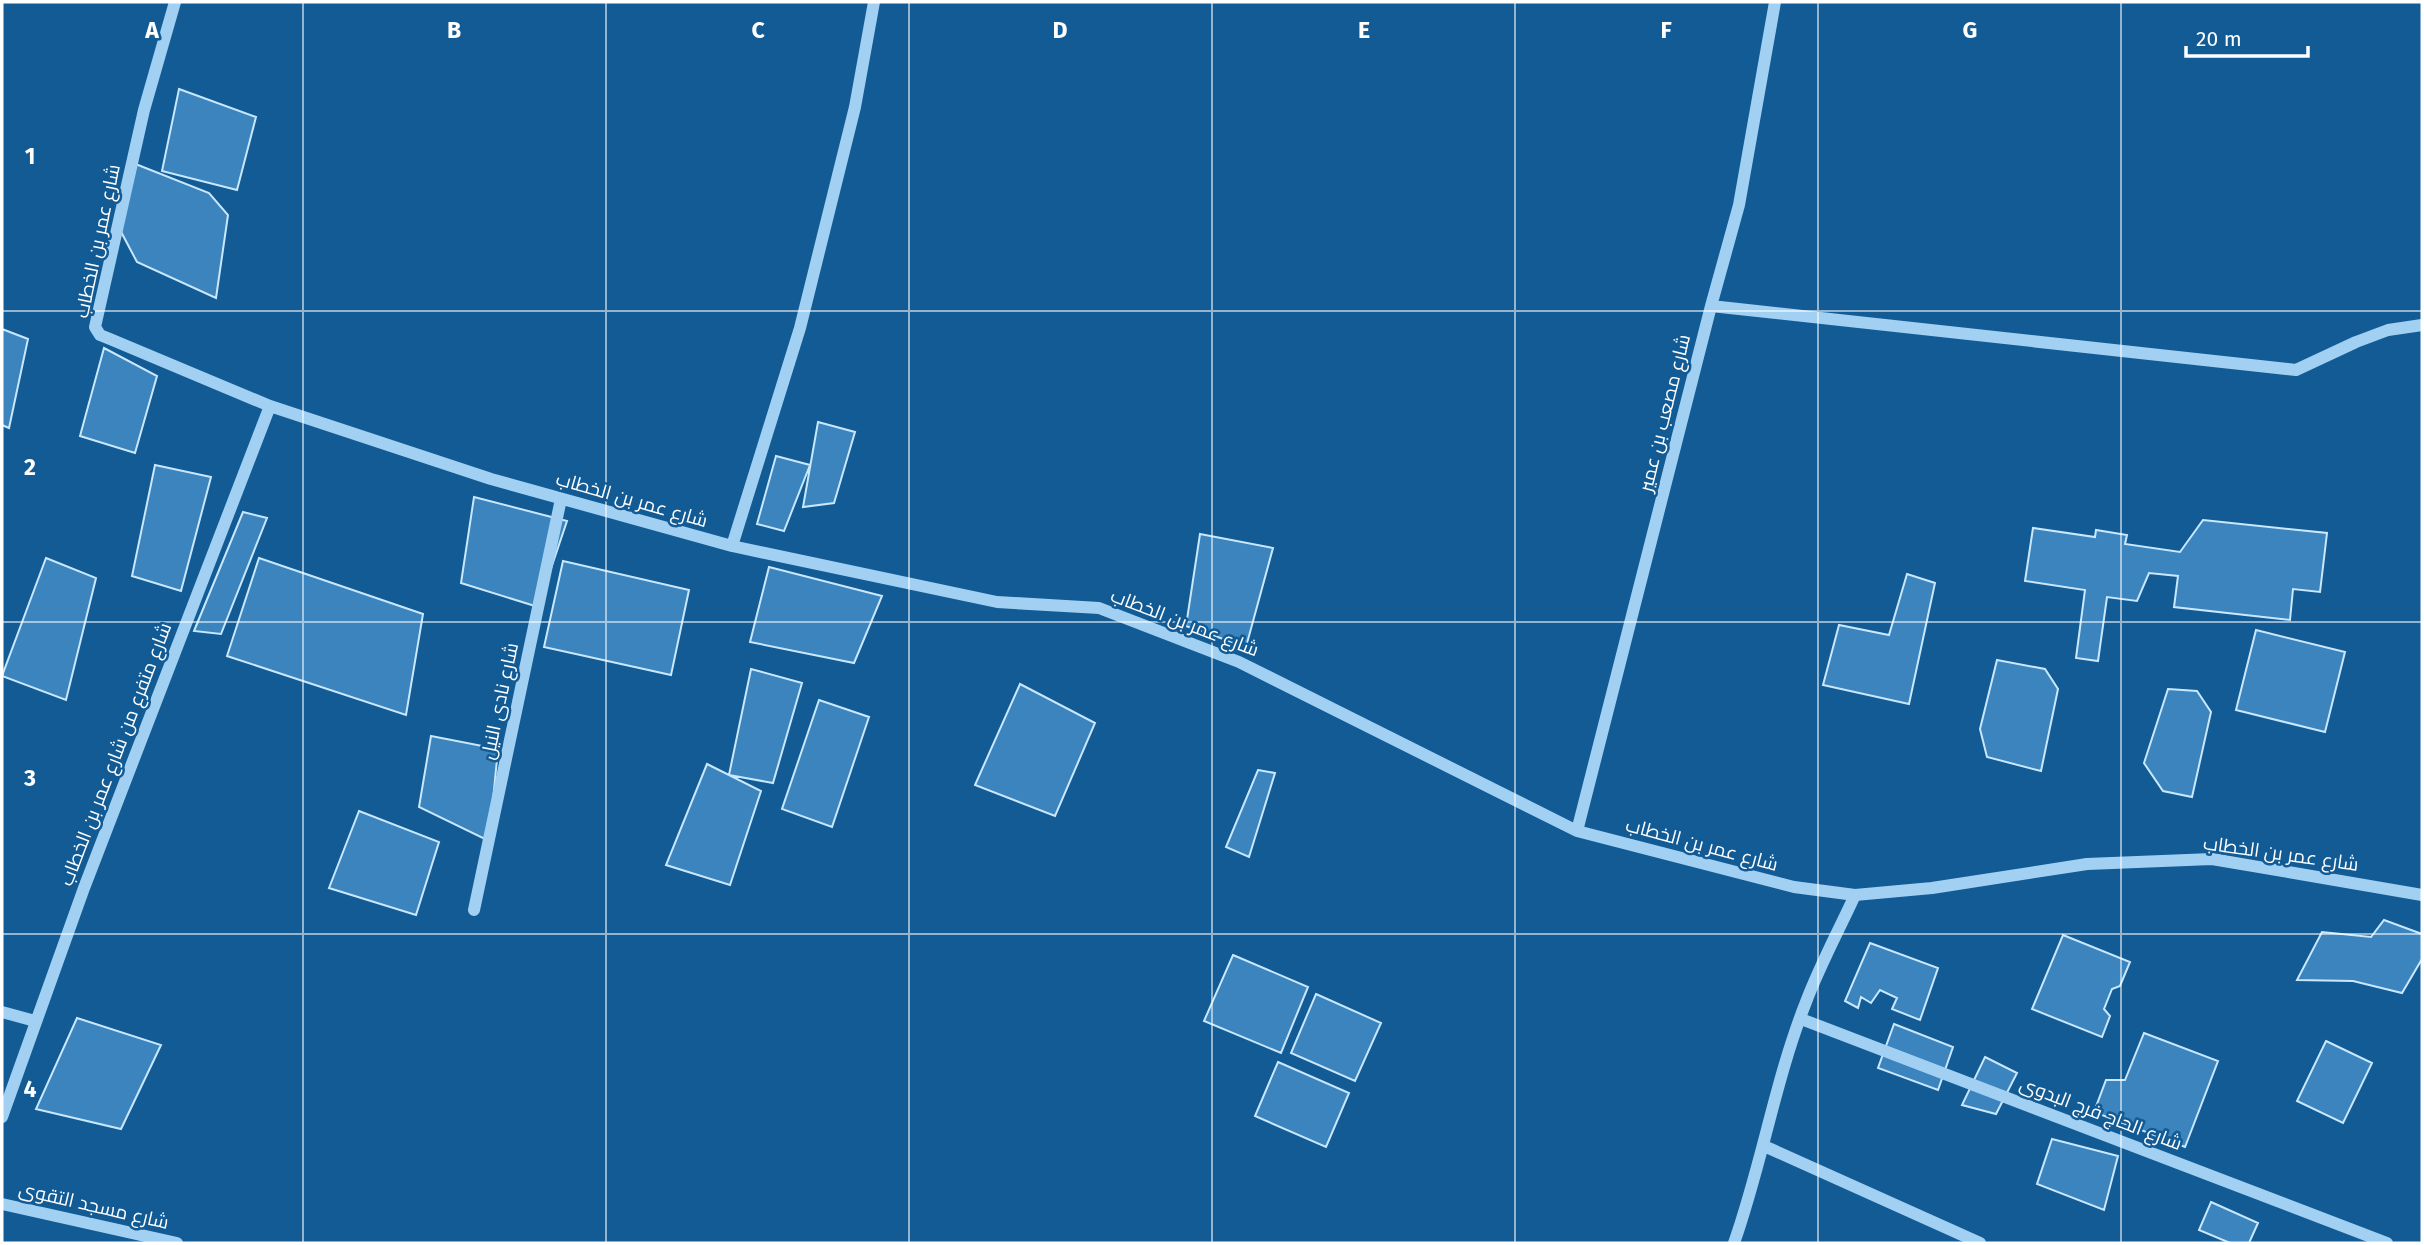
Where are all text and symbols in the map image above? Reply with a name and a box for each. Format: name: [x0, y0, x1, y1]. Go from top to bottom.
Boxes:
scale bar: [2186, 14, 2308, 58]
text: A: [144, 16, 159, 44]
text: B: [447, 16, 461, 44]
text: C: [751, 16, 765, 44]
text: D: [1053, 16, 1068, 44]
text: E: [1358, 16, 1370, 44]
text: F: [1660, 16, 1672, 44]
text: G: [1963, 16, 1977, 44]
text: 20 m: [2196, 26, 2242, 52]
text: 1: [25, 142, 35, 170]
street label: شارع عمر بن الخطاب: [70, 162, 127, 321]
street label: شارع مصعب بن عمير: [1634, 332, 1697, 496]
text: 2: [24, 453, 36, 481]
street label: شارع عمر بن الخطاب: [553, 467, 710, 534]
street label: شارع عمر بن الخطاب: [1107, 584, 1262, 663]
street label: شارع متفرع من شارع عمر بن الخطاب: [55, 619, 178, 890]
street label: شارع نادى النيل: [476, 641, 525, 762]
text: 3: [23, 764, 36, 792]
street label: شارع عمر بن الخطاب: [1623, 813, 1781, 878]
street label: شارع عمر بن الخطاب: [2201, 831, 2360, 878]
street label: شارع الحاج فرج البدوى: [2016, 1072, 2185, 1157]
text: 4: [24, 1075, 37, 1103]
street label: شارع مسجد التقوى: [16, 1177, 171, 1236]

